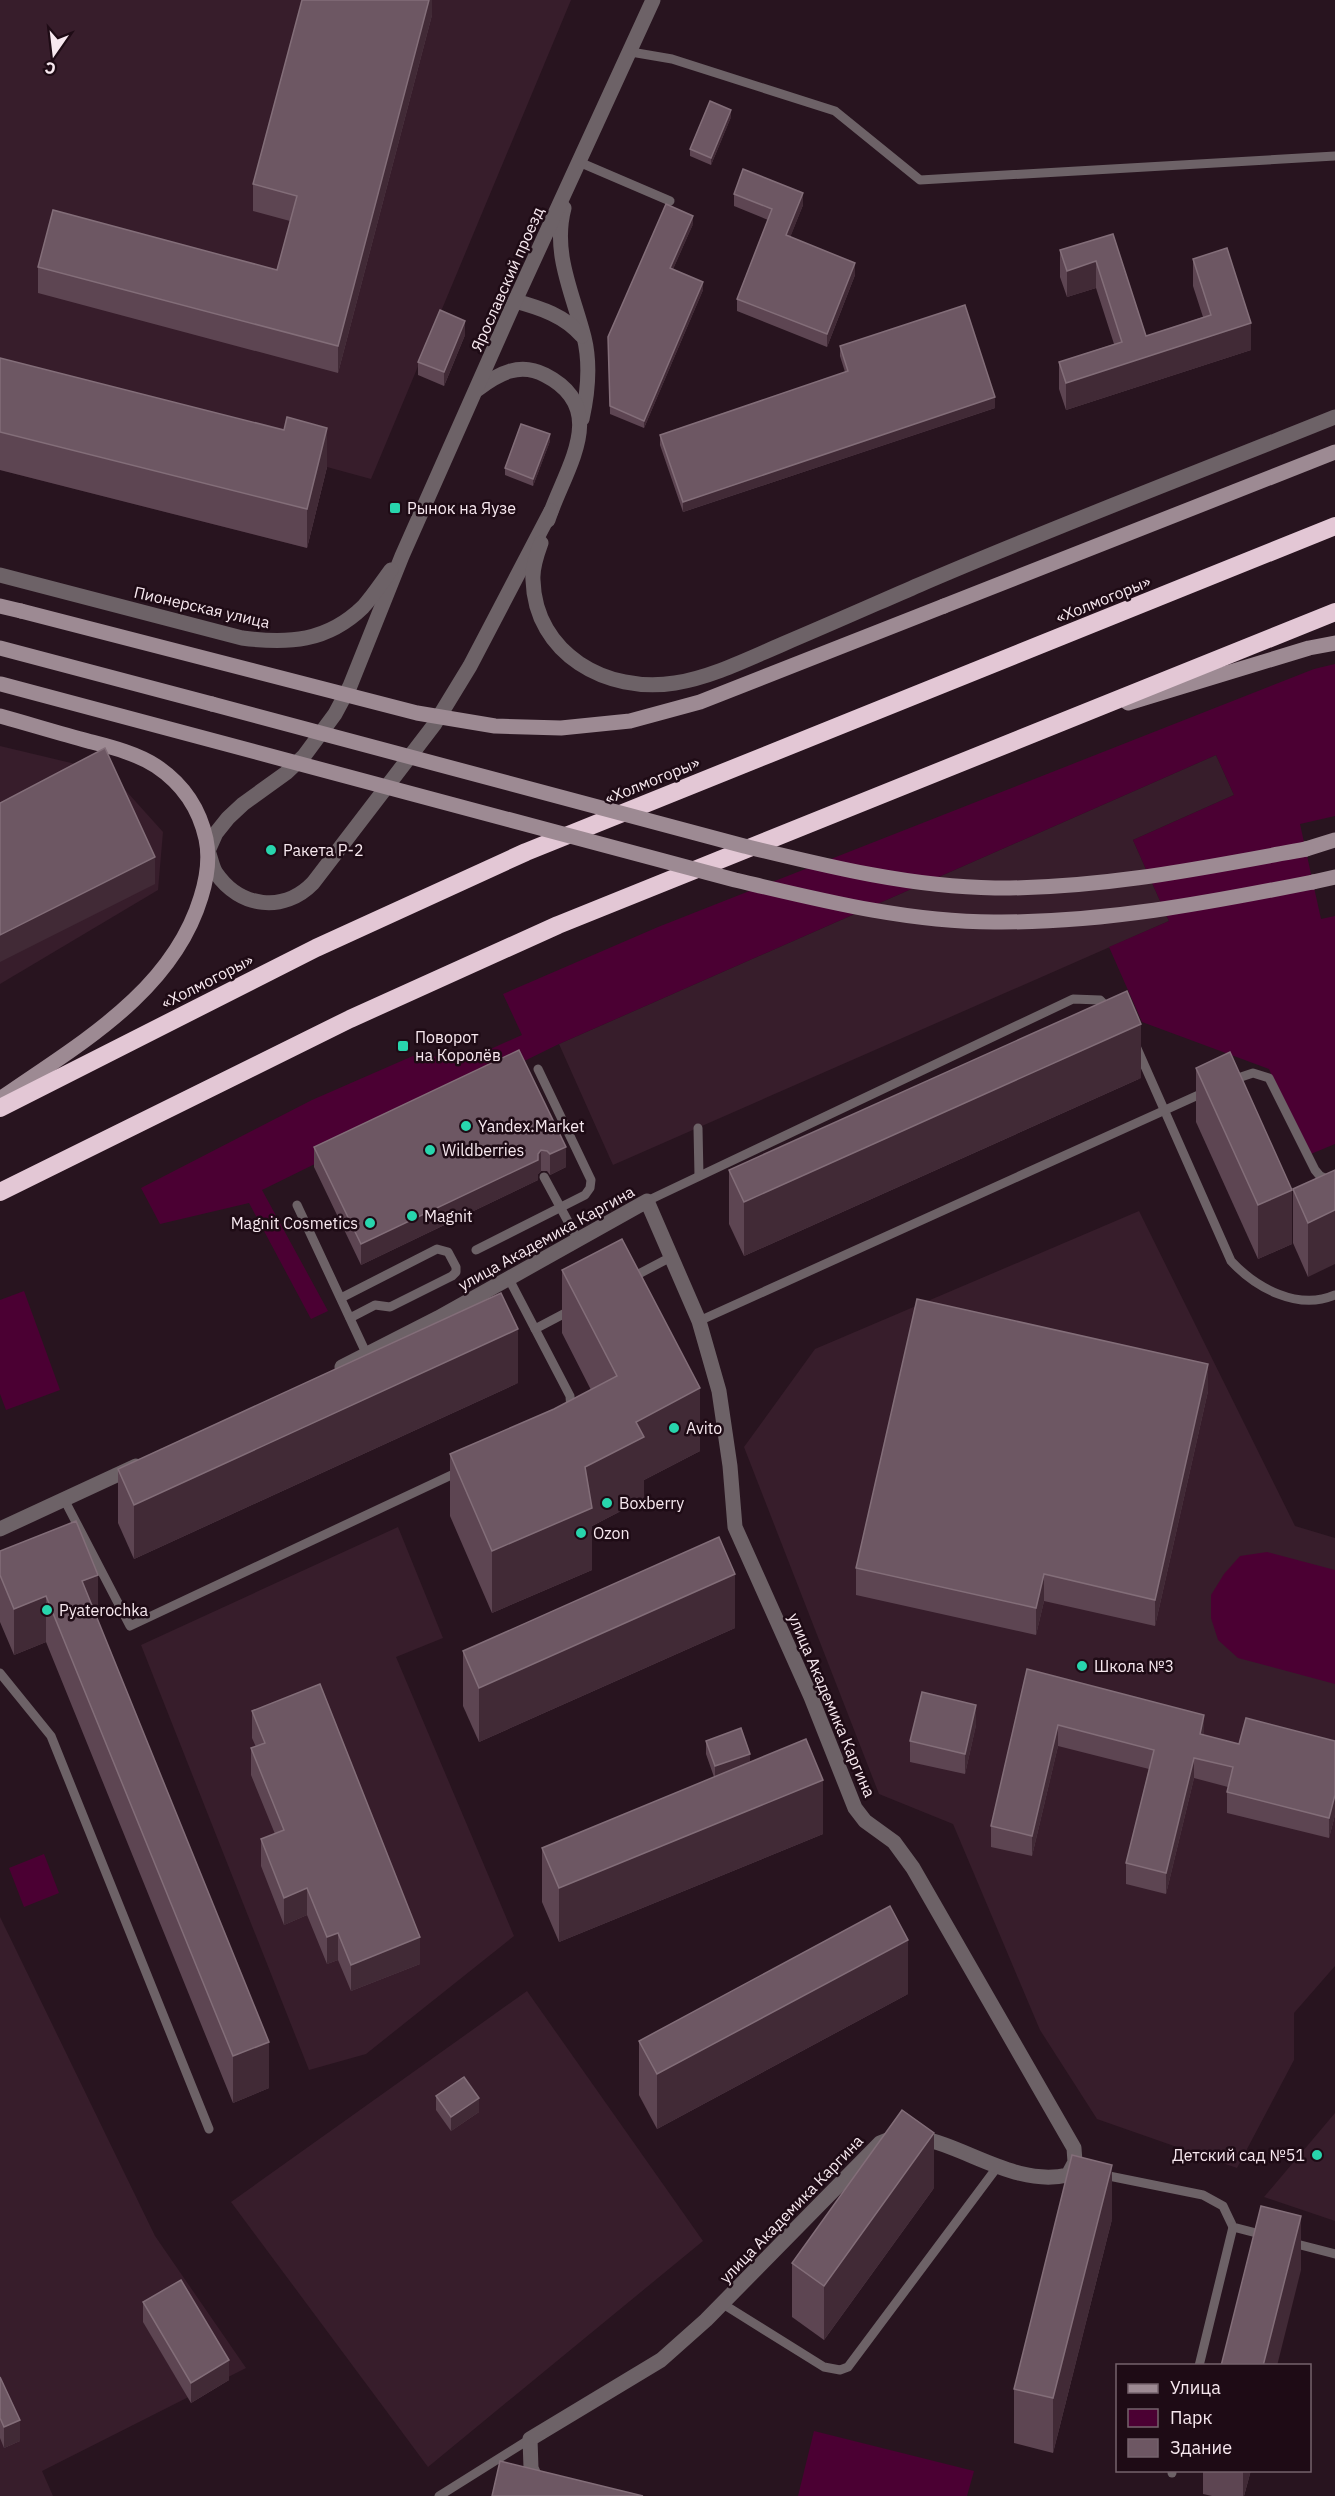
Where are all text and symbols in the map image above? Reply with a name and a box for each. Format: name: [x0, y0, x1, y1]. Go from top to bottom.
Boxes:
north arrow: [24, 24, 84, 84]
text: С: [43, 58, 58, 80]
street label: Ярославский проезд: [466, 203, 548, 354]
place label: Рынок на Яузе: [407, 498, 516, 518]
marker: Рынок на Яузе: [388, 501, 402, 515]
street label: «Холмогоры»: [1053, 571, 1153, 627]
street label: Пионерская улица: [132, 582, 272, 632]
street label: «Холмогоры»: [602, 752, 702, 808]
place label: Ракета Р-2: [283, 840, 364, 860]
marker: Ракета Р-2: [264, 843, 278, 857]
street label: «Холмогоры»: [158, 949, 256, 1013]
place label: Поворот на Королёв: [415, 1027, 501, 1065]
marker: Поворот на Королёв: [396, 1039, 410, 1053]
place label: Yandex.Market: [478, 1116, 585, 1136]
marker: Yandex.Market: [459, 1119, 473, 1133]
place label: Wildberries: [442, 1140, 524, 1160]
marker: Wildberries: [423, 1143, 437, 1157]
street label: улица Академика Каргина: [454, 1181, 638, 1295]
place label: Magnit: [424, 1206, 473, 1226]
marker: Magnit: [405, 1209, 419, 1223]
place label: Magnit Cosmetics: [231, 1213, 358, 1233]
marker: Magnit Cosmetics: [363, 1216, 377, 1230]
place label: Avito: [686, 1418, 722, 1438]
marker: Avito: [667, 1421, 681, 1435]
place label: Boxberry: [619, 1493, 684, 1513]
marker: Boxberry: [600, 1496, 614, 1510]
place label: Ozon: [593, 1523, 630, 1543]
marker: Ozon: [574, 1526, 588, 1540]
place label: Pyaterochka: [59, 1600, 149, 1620]
marker: Pyaterochka: [40, 1603, 54, 1617]
street label: улица Академика Каргина: [784, 1610, 880, 1801]
place label: Школа №3: [1094, 1656, 1174, 1676]
marker: Школа №3: [1075, 1659, 1089, 1673]
street label: улица Академика Каргина: [715, 2130, 867, 2287]
place label: Детский сад №51: [1172, 2145, 1305, 2165]
marker: Детский сад №51: [1310, 2148, 1324, 2162]
legend: [1116, 2364, 1311, 2472]
text: Улица: [1170, 2376, 1221, 2399]
text: Парк: [1170, 2406, 1213, 2429]
text: Здание: [1170, 2436, 1232, 2459]

